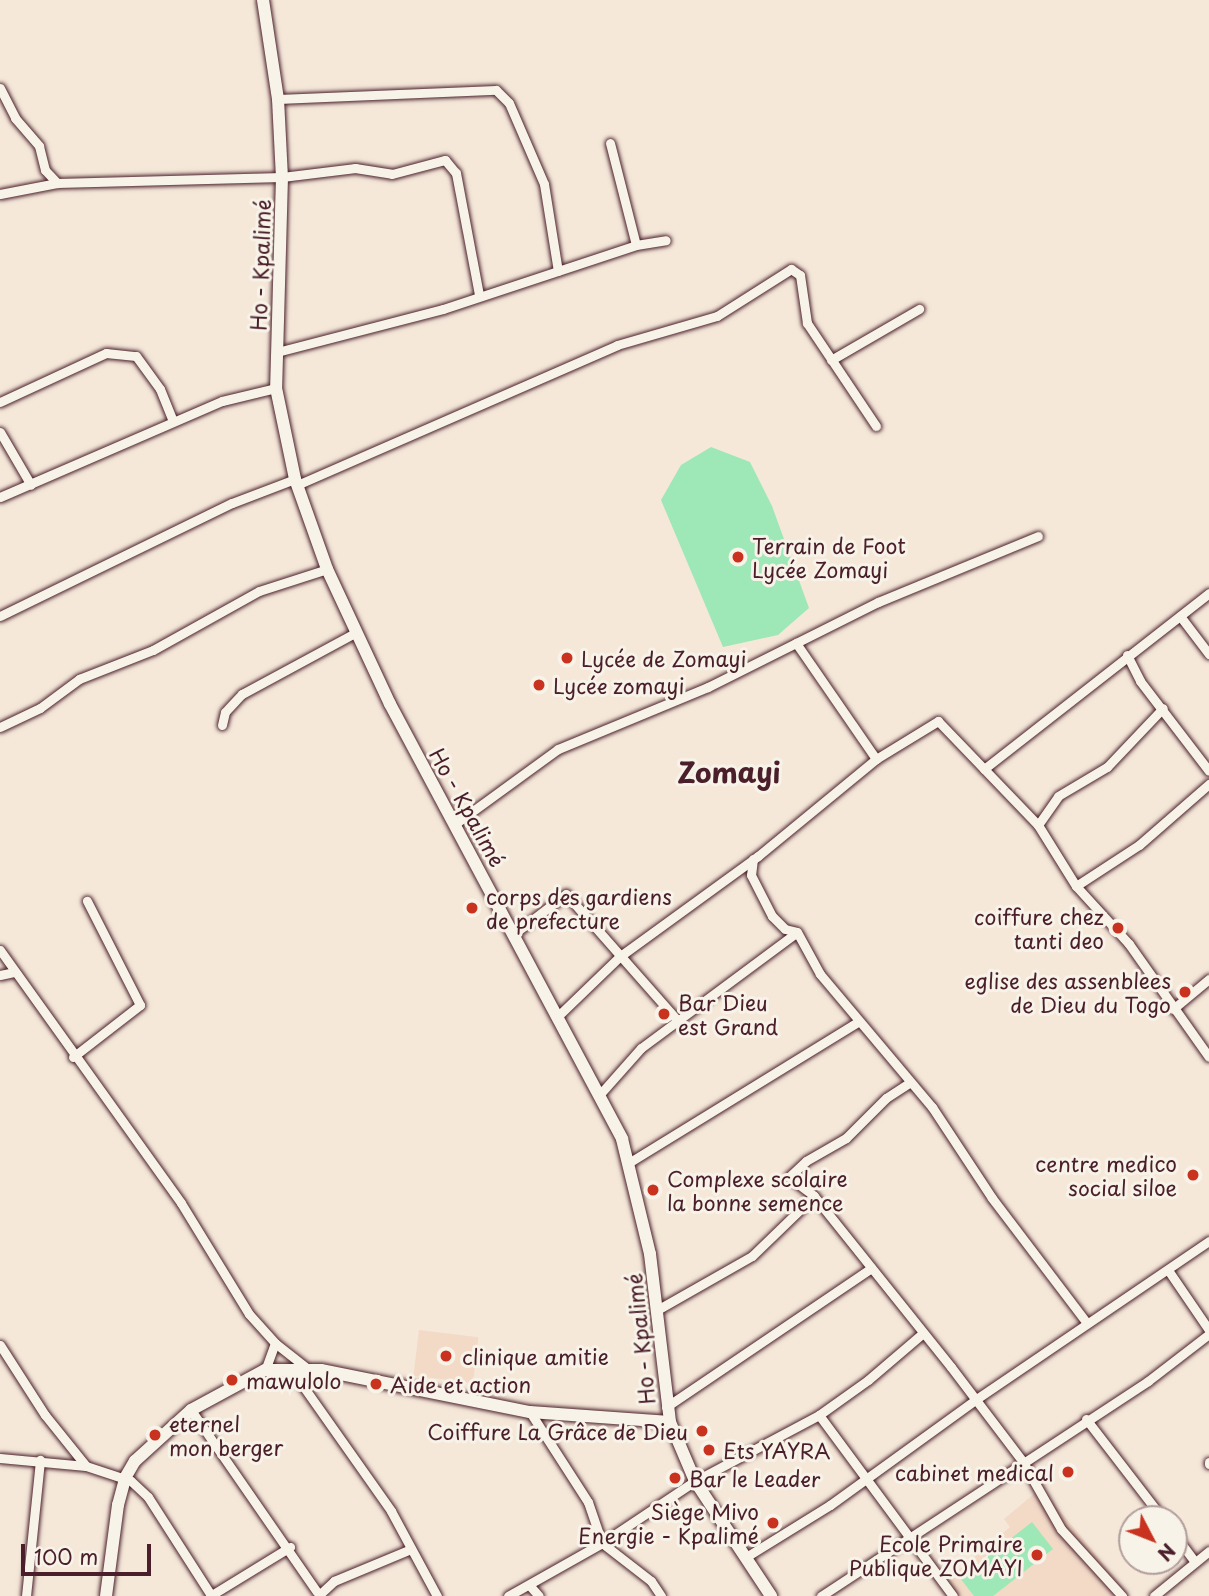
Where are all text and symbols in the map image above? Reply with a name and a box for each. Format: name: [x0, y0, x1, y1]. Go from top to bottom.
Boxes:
street label: Ho - Kpalimé: [245, 198, 275, 332]
place label: Terrain de Foot Lycée Zomayi: [752, 532, 905, 582]
marker: Terrain de Foot Lycée Zomayi: [730, 549, 746, 565]
place label: Lycée de Zomayi: [581, 645, 750, 671]
marker: Lycée de Zomayi: [559, 650, 575, 666]
place label: Lycée zomayi: [553, 672, 688, 698]
marker: Lycée zomayi: [531, 677, 547, 693]
street label: Ho - Kpalimé: [425, 743, 511, 871]
district label: Zomayi: [678, 755, 780, 789]
place label: corps des gardiens de prefecture: [486, 883, 671, 933]
marker: corps des gardiens de prefecture: [464, 900, 480, 916]
place label: coiffure chez tanti deo: [974, 903, 1104, 953]
marker: coiffure chez tanti deo: [1110, 920, 1126, 936]
place label: eglise des assenblees de Dieu du Togo: [963, 967, 1171, 1017]
marker: eglise des assenblees de Dieu du Togo: [1177, 984, 1193, 1000]
place label: Bar Dieu est Grand: [678, 989, 778, 1039]
marker: Bar Dieu est Grand: [656, 1006, 672, 1022]
place label: centre medico social siloe: [1035, 1150, 1177, 1200]
place label: Complexe scolaire la bonne semence: [667, 1165, 849, 1215]
marker: centre medico social siloe: [1183, 1165, 1203, 1185]
marker: Complexe scolaire la bonne semence: [645, 1182, 661, 1198]
street label: Ho - Kpalimé: [621, 1272, 659, 1406]
place label: clinique amitie: [462, 1343, 609, 1369]
marker: clinique amitie: [436, 1346, 456, 1366]
place label: mawulolo: [246, 1367, 341, 1393]
place label: Aide et action: [390, 1371, 532, 1397]
marker: mawulolo: [224, 1372, 240, 1388]
marker: Aide et action: [368, 1376, 384, 1392]
place label: eternel mon berger: [169, 1410, 284, 1460]
place label: Coiffure La Grâce de Dieu: [422, 1418, 688, 1444]
marker: Coiffure La Grâce de Dieu: [694, 1423, 710, 1439]
marker: eternel mon berger: [147, 1427, 163, 1443]
place label: Ets YAYRA: [723, 1437, 831, 1463]
marker: Ets YAYRA: [701, 1442, 717, 1458]
place label: cabinet medical: [894, 1459, 1054, 1485]
marker: cabinet medical: [1060, 1464, 1076, 1480]
place label: Bar le Leader: [689, 1465, 823, 1491]
marker: Bar le Leader: [667, 1470, 683, 1486]
place label: Siège Mivo Energie - Kpalimé: [577, 1498, 759, 1548]
north arrow: [1118, 1505, 1188, 1575]
marker: Siège Mivo Energie - Kpalimé: [765, 1515, 781, 1531]
scale bar: [24, 1530, 154, 1574]
place label: Ecole Primaire Publique ZOMAYI: [848, 1530, 1023, 1580]
text: N: [1152, 1538, 1183, 1568]
text: 100 m: [34, 1540, 98, 1572]
marker: Ecole Primaire Publique ZOMAYI: [1029, 1547, 1045, 1563]

